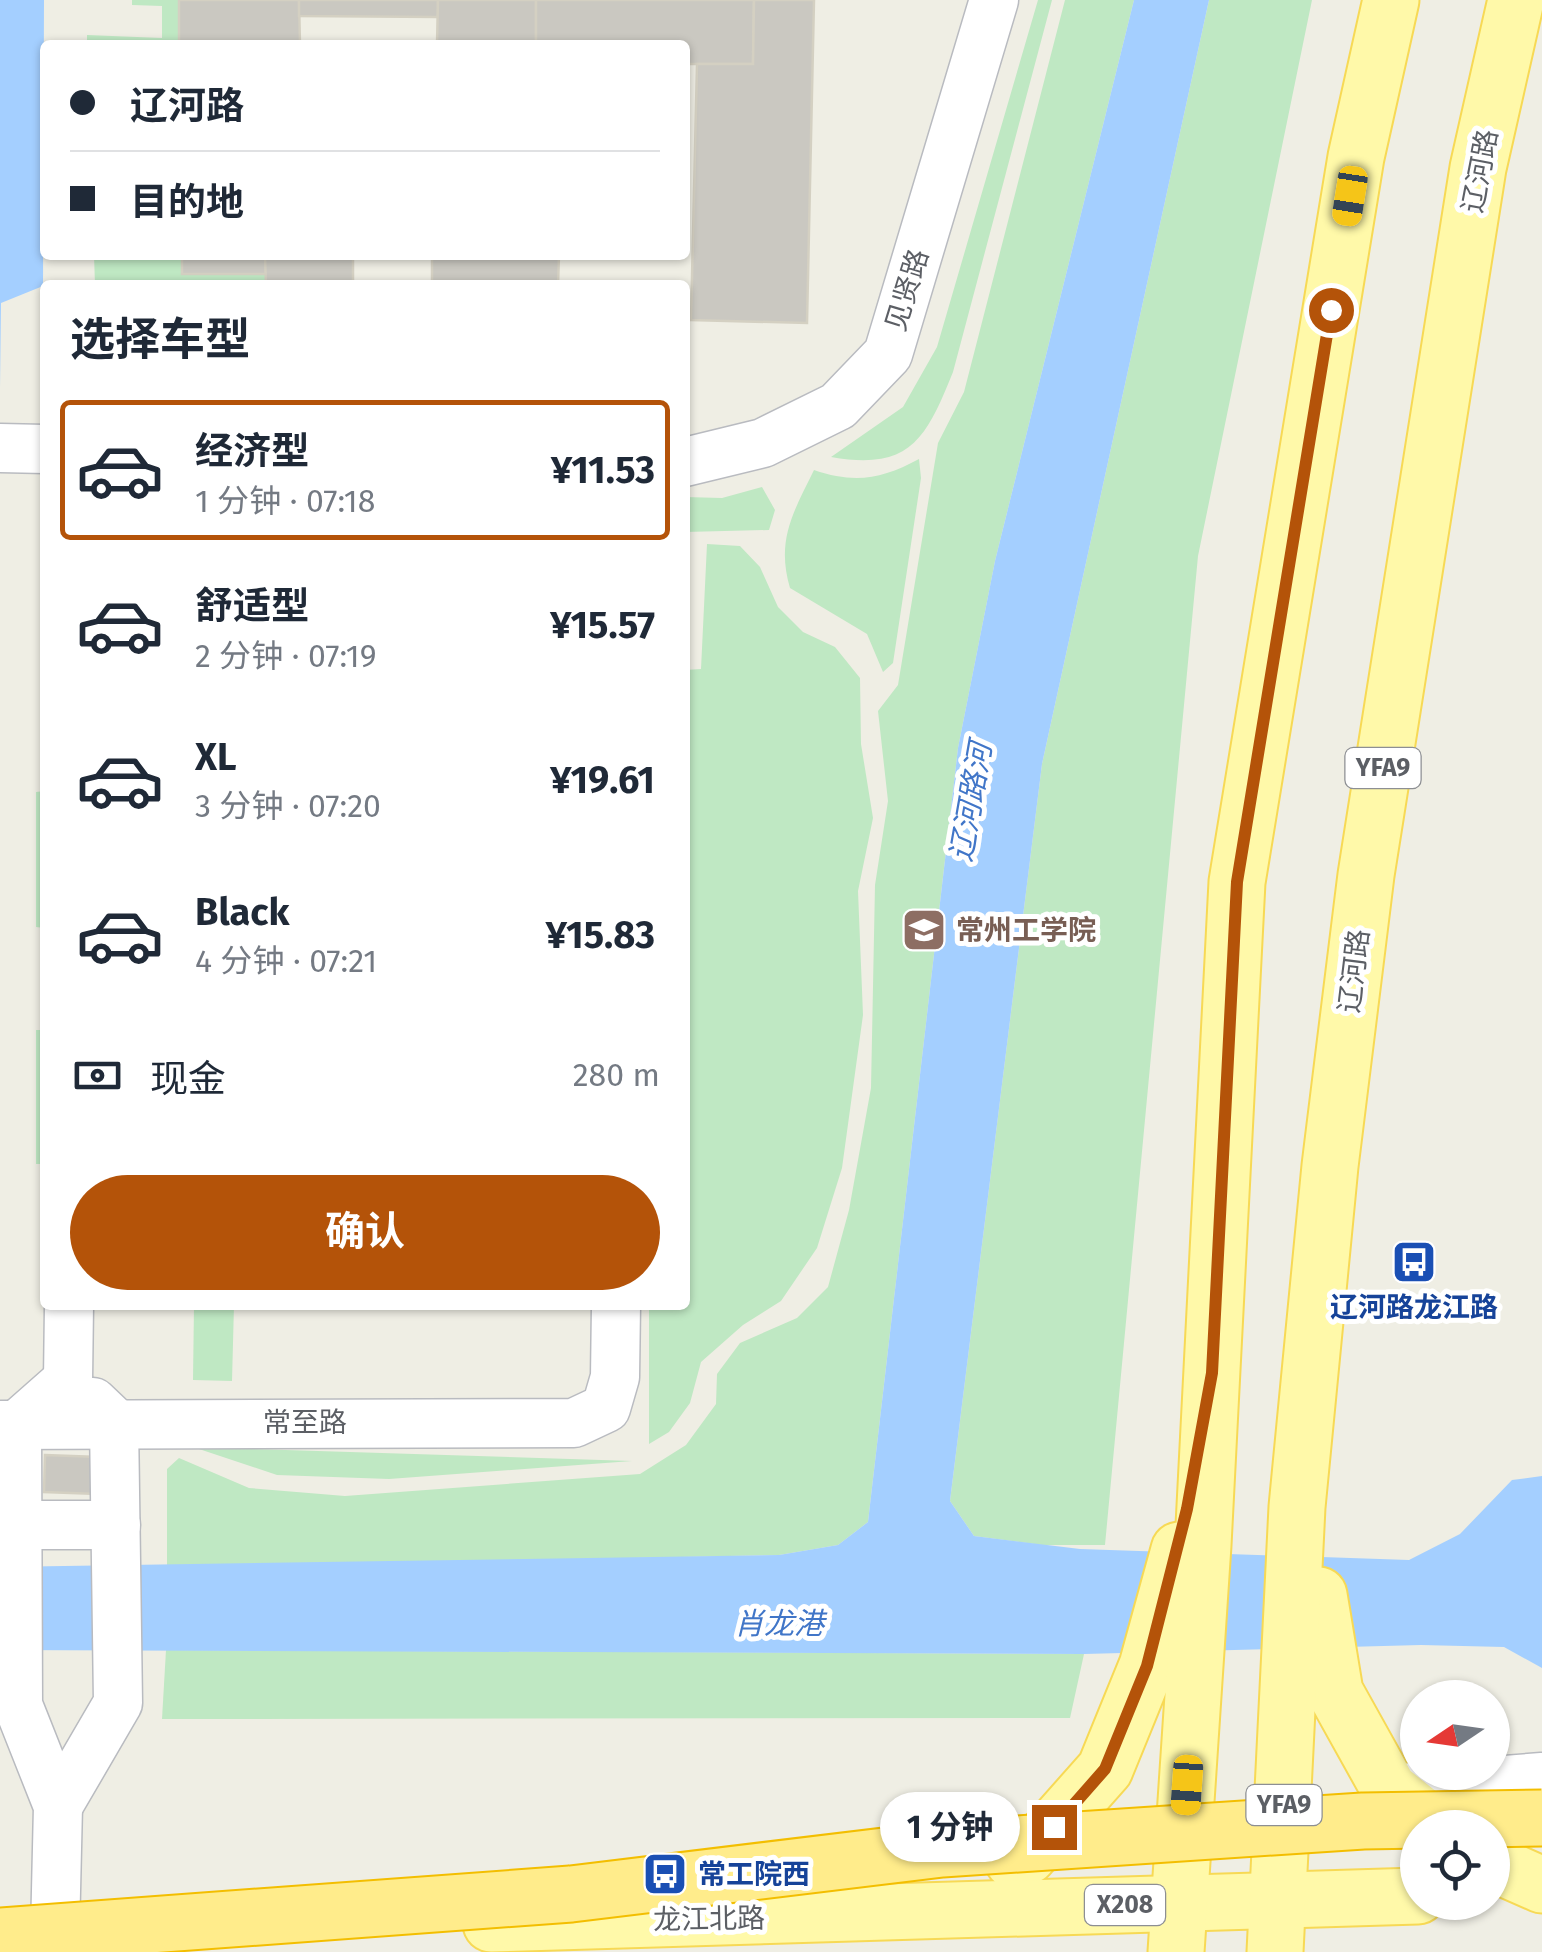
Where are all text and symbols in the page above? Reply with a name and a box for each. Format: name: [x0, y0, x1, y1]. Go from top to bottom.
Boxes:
text: 辽河路: [130, 83, 244, 129]
street label: 辽河路: [1456, 127, 1504, 215]
car: [1330, 164, 1370, 228]
text: 目的地: [130, 179, 244, 225]
street label: 见贤路: [879, 245, 935, 335]
route start: [1309, 288, 1354, 333]
text: 选择车型: [70, 313, 250, 367]
icon: car: [75, 425, 165, 515]
text: 经济型: [195, 428, 309, 474]
text: ¥11.53: [551, 447, 655, 493]
text: 1 分钟 · 07:18: [195, 482, 375, 520]
icon: car: [75, 580, 165, 670]
text: 舒适型: [195, 583, 309, 629]
text: ¥15.57: [550, 602, 655, 648]
text: 2 分钟 · 07:19: [195, 637, 376, 675]
text: XL: [195, 734, 237, 780]
icon: car: [75, 735, 165, 825]
water label: 辽河路河: [943, 735, 1000, 864]
road number: YFA9: [1346, 748, 1420, 788]
text: ¥19.61: [550, 757, 655, 803]
text: 3 分钟 · 07:20: [195, 787, 381, 825]
text: Black: [195, 889, 290, 935]
icon: car: [75, 890, 165, 980]
school or university icon: 常州工学院: [901, 907, 947, 953]
text: ¥15.83: [546, 912, 655, 958]
place label: 常州工学院: [956, 914, 1096, 947]
street label: 辽河路: [1333, 927, 1375, 1015]
text: 4 分钟 · 07:21: [195, 942, 377, 980]
icon: cash: [70, 1048, 125, 1103]
text: 现金: [150, 1056, 226, 1102]
text: 280 m: [573, 1056, 660, 1094]
button: 确认: [70, 1175, 660, 1290]
bus stop icon: 辽河路龙江路: [1391, 1239, 1437, 1285]
place label: 辽河路龙江路: [1330, 1291, 1498, 1324]
street label: 常至路: [263, 1406, 347, 1439]
water label: 肖龙港: [734, 1606, 828, 1642]
north arrow: [1400, 1680, 1510, 1790]
map controls: [1400, 1680, 1510, 1920]
car: [1170, 1754, 1204, 1816]
road number: YFA9: [1246, 1785, 1322, 1825]
callout: 1 分钟: [879, 1792, 1019, 1862]
route end: [1032, 1805, 1077, 1850]
text: 1 分钟: [907, 1808, 993, 1846]
button: locate: [1400, 1810, 1510, 1920]
bus stop icon: 常工院西: [642, 1851, 688, 1897]
place label: 常工院西: [698, 1858, 810, 1891]
road number: X208: [1085, 1885, 1165, 1925]
street label: 龙江北路: [653, 1902, 765, 1936]

